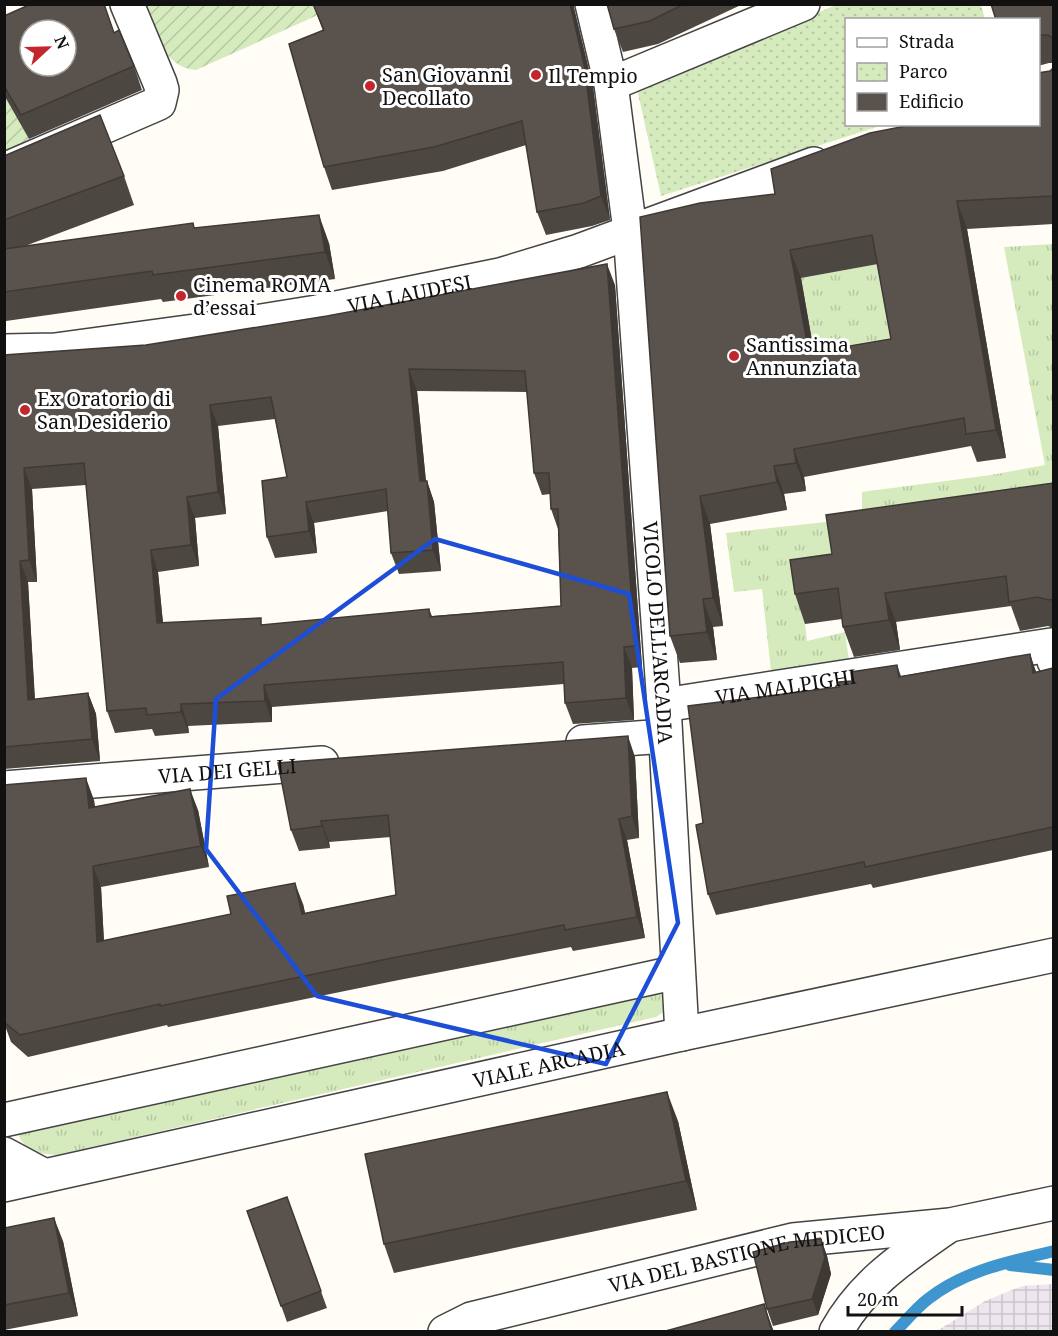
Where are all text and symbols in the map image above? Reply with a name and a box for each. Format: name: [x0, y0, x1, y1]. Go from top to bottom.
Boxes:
north arrow: [18, 18, 78, 78]
legend: [845, 18, 1040, 126]
text: Strada: [899, 29, 955, 53]
text: N: [49, 32, 75, 53]
text: Parco: [899, 59, 948, 83]
place label: San Giovanni Decollato: [382, 61, 510, 111]
place label: Il Tempio: [548, 62, 638, 89]
marker: Il Tempio: [529, 68, 543, 82]
marker: San Giovanni Decollato: [363, 79, 377, 93]
text: Edificio: [899, 89, 964, 113]
street label: VIA LAUDESI: [345, 268, 474, 319]
place label: Cinema ROMA d’essai: [193, 271, 332, 321]
marker: Cinema ROMA d’essai: [174, 289, 188, 303]
place label: Santissima Annunziata: [746, 331, 858, 381]
marker: Santissima Annunziata: [727, 349, 741, 363]
place label: Ex Oratorio di San Desiderio: [37, 385, 172, 435]
marker: Ex Oratorio di San Desiderio: [18, 403, 32, 417]
street label: VICOLO DELL'ARCADIA: [637, 520, 680, 746]
street label: VIA MALPIGHI: [713, 662, 858, 710]
street label: VIA DEI GELLI: [157, 752, 298, 789]
street label: VIALE ARCADIA: [470, 1034, 628, 1094]
street label: VIA DEL BASTIONE MEDICEO: [606, 1218, 886, 1298]
scale bar: [848, 1279, 962, 1317]
text: 20 m: [857, 1287, 899, 1311]

